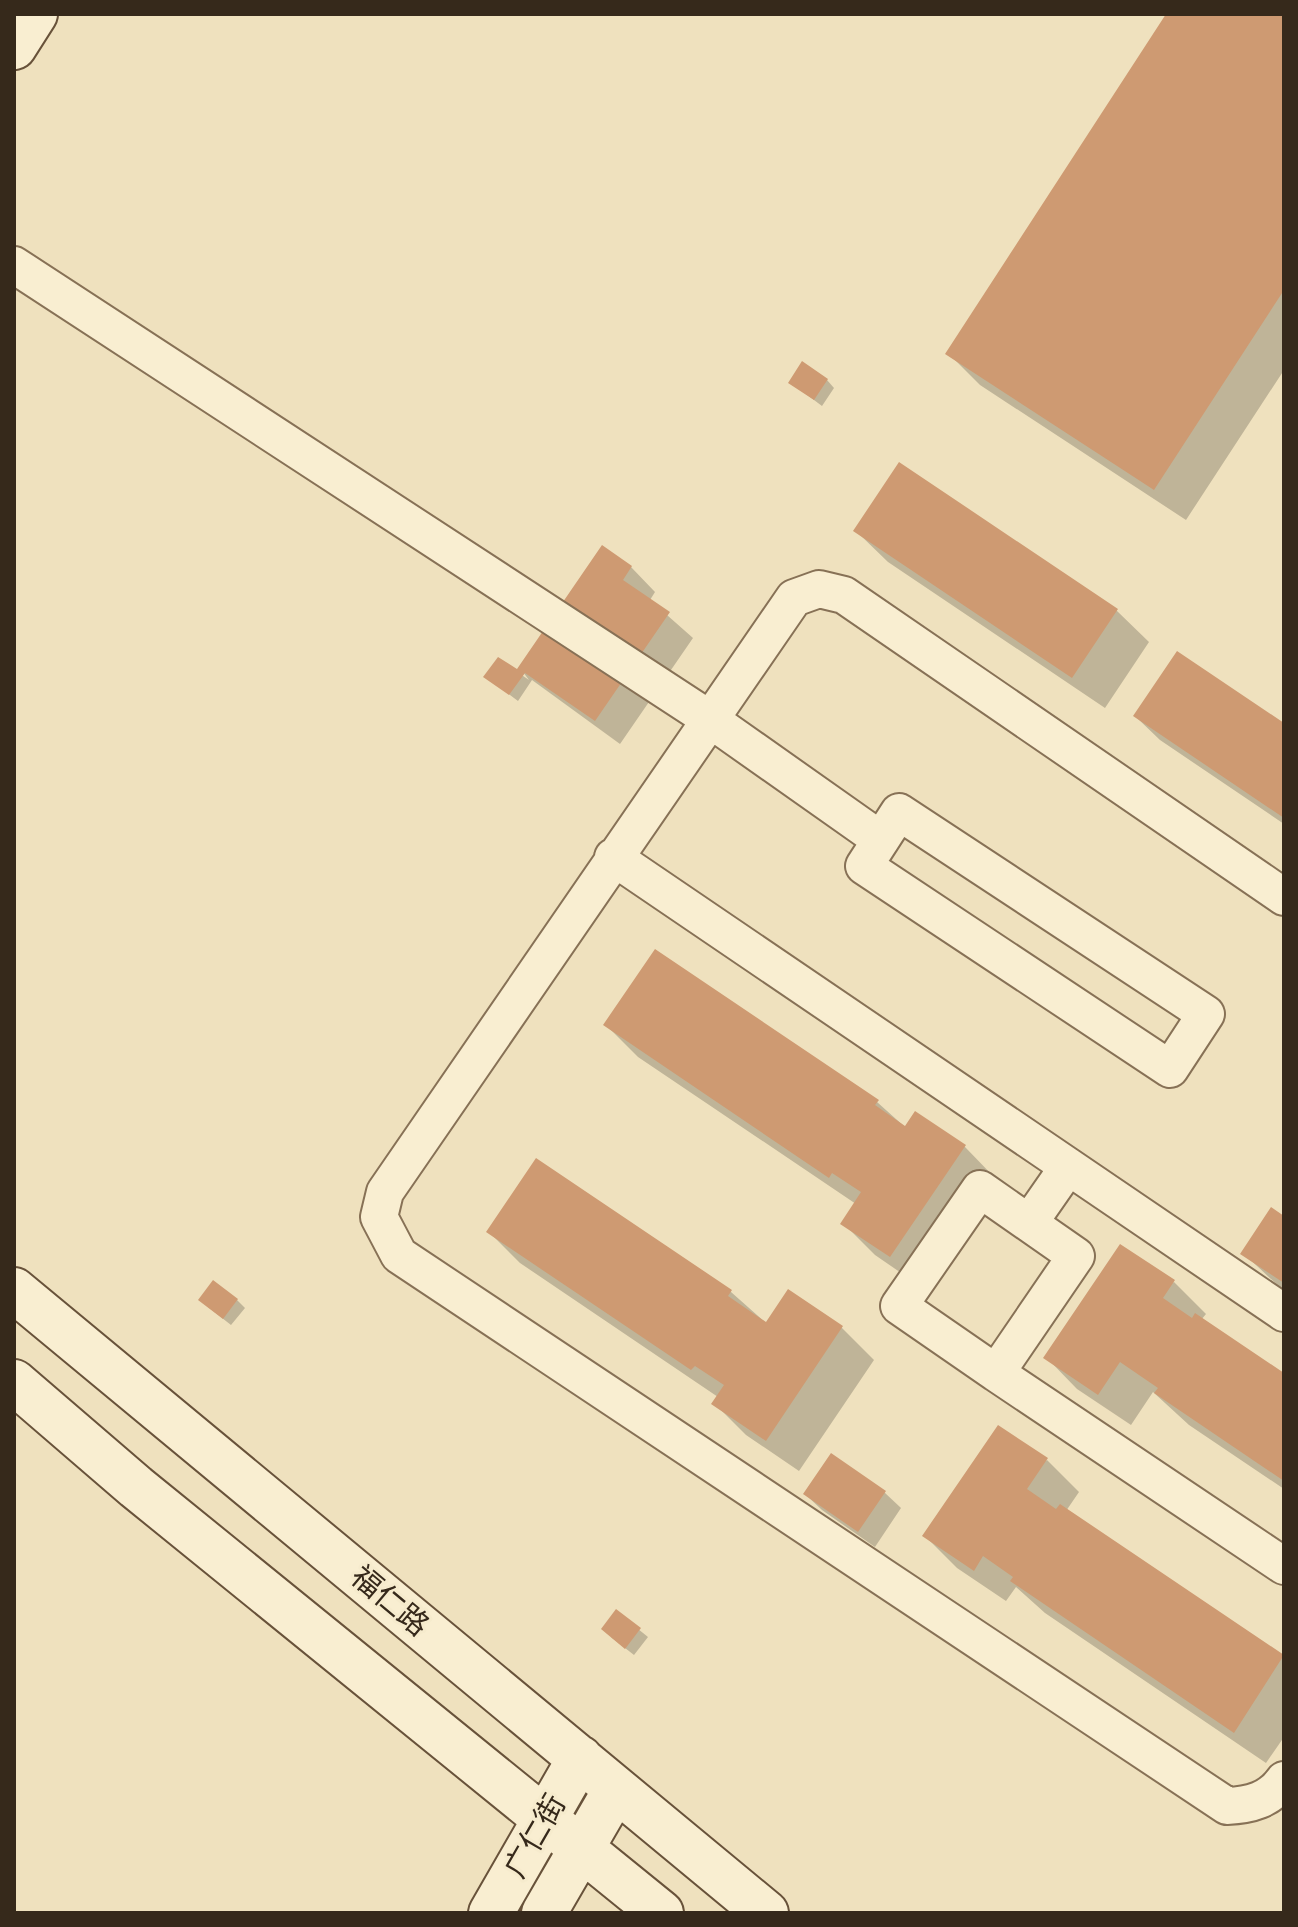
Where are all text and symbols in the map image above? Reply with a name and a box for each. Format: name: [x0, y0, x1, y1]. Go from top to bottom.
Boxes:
street label: 福仁路: [340, 1555, 439, 1648]
street label: 广仁街: [493, 1786, 578, 1887]

